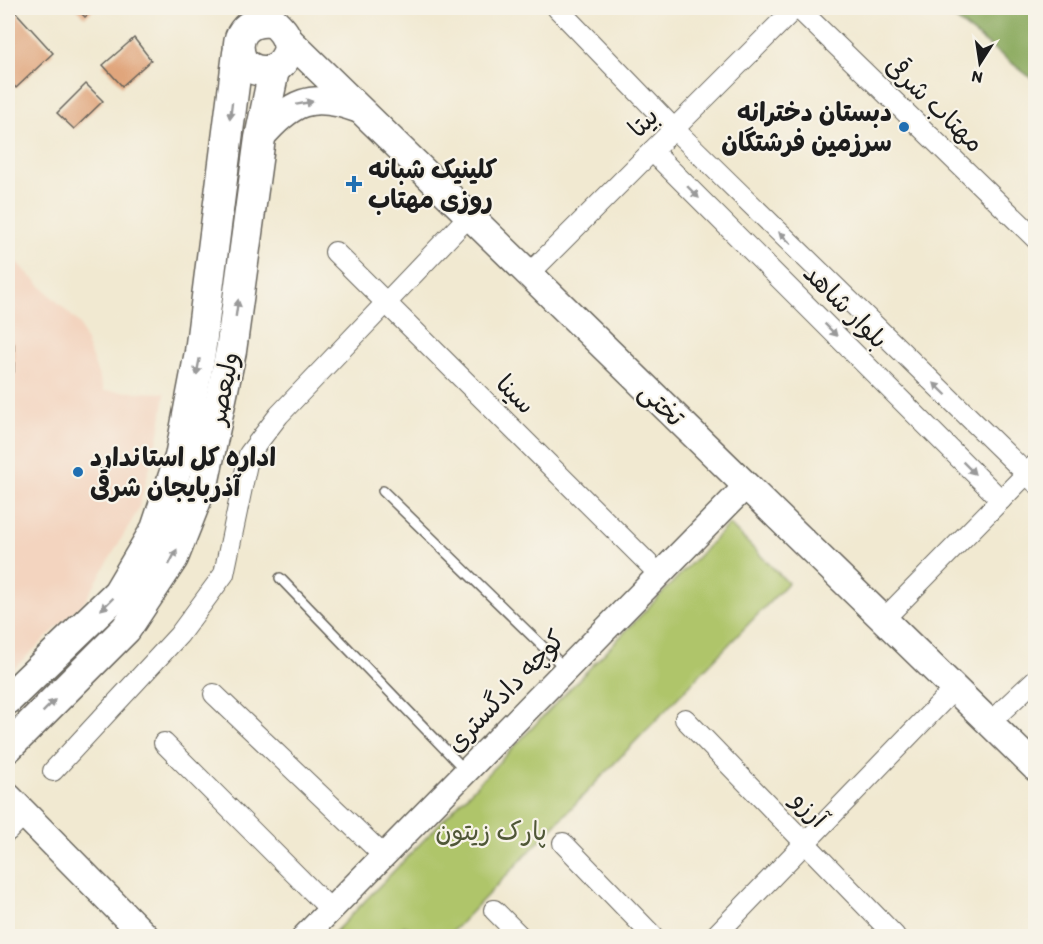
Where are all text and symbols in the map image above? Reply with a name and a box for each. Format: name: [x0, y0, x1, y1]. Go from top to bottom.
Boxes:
north arrow: [950, 33, 1010, 93]
street label: مهتاب شرقی: [879, 49, 991, 159]
text: N: [970, 67, 984, 88]
place label: دبستان دخترانه سرزمین فرشتگان: [721, 96, 892, 158]
one-way arrow: [295, 98, 314, 107]
street label: بیتا: [621, 100, 665, 144]
one-way arrow: [226, 102, 236, 121]
marker: دبستان دخترانه سرزمین فرشتگان: [897, 120, 911, 134]
place label: کلینیک شبانه روزی مهتاب: [368, 153, 498, 215]
marker: کلینیک شبانه روزی مهتاب: [345, 175, 363, 193]
one-way arrow: [686, 185, 701, 199]
one-way arrow: [779, 231, 793, 245]
street label: بلوار شاهد: [797, 257, 895, 355]
one-way arrow: [233, 298, 242, 317]
one-way arrow: [824, 323, 839, 337]
street label: ولیعصر: [200, 349, 246, 429]
one-way arrow: [193, 357, 202, 376]
street label: سینا: [490, 368, 542, 420]
street label: تختى: [632, 375, 692, 434]
one-way arrow: [933, 382, 947, 396]
place label: اداره کل استاندارد آذربایجان شرقی: [90, 441, 276, 503]
one-way arrow: [962, 460, 976, 475]
marker: اداره کل استاندارد آذربایجان شرقی: [71, 465, 85, 479]
one-way arrow: [168, 548, 178, 565]
one-way arrow: [100, 597, 115, 610]
street label: کوچه دادگستری: [439, 623, 571, 759]
one-way arrow: [42, 698, 56, 713]
street label: آرزو: [784, 783, 836, 835]
park label: پارک زیتون: [435, 815, 547, 848]

